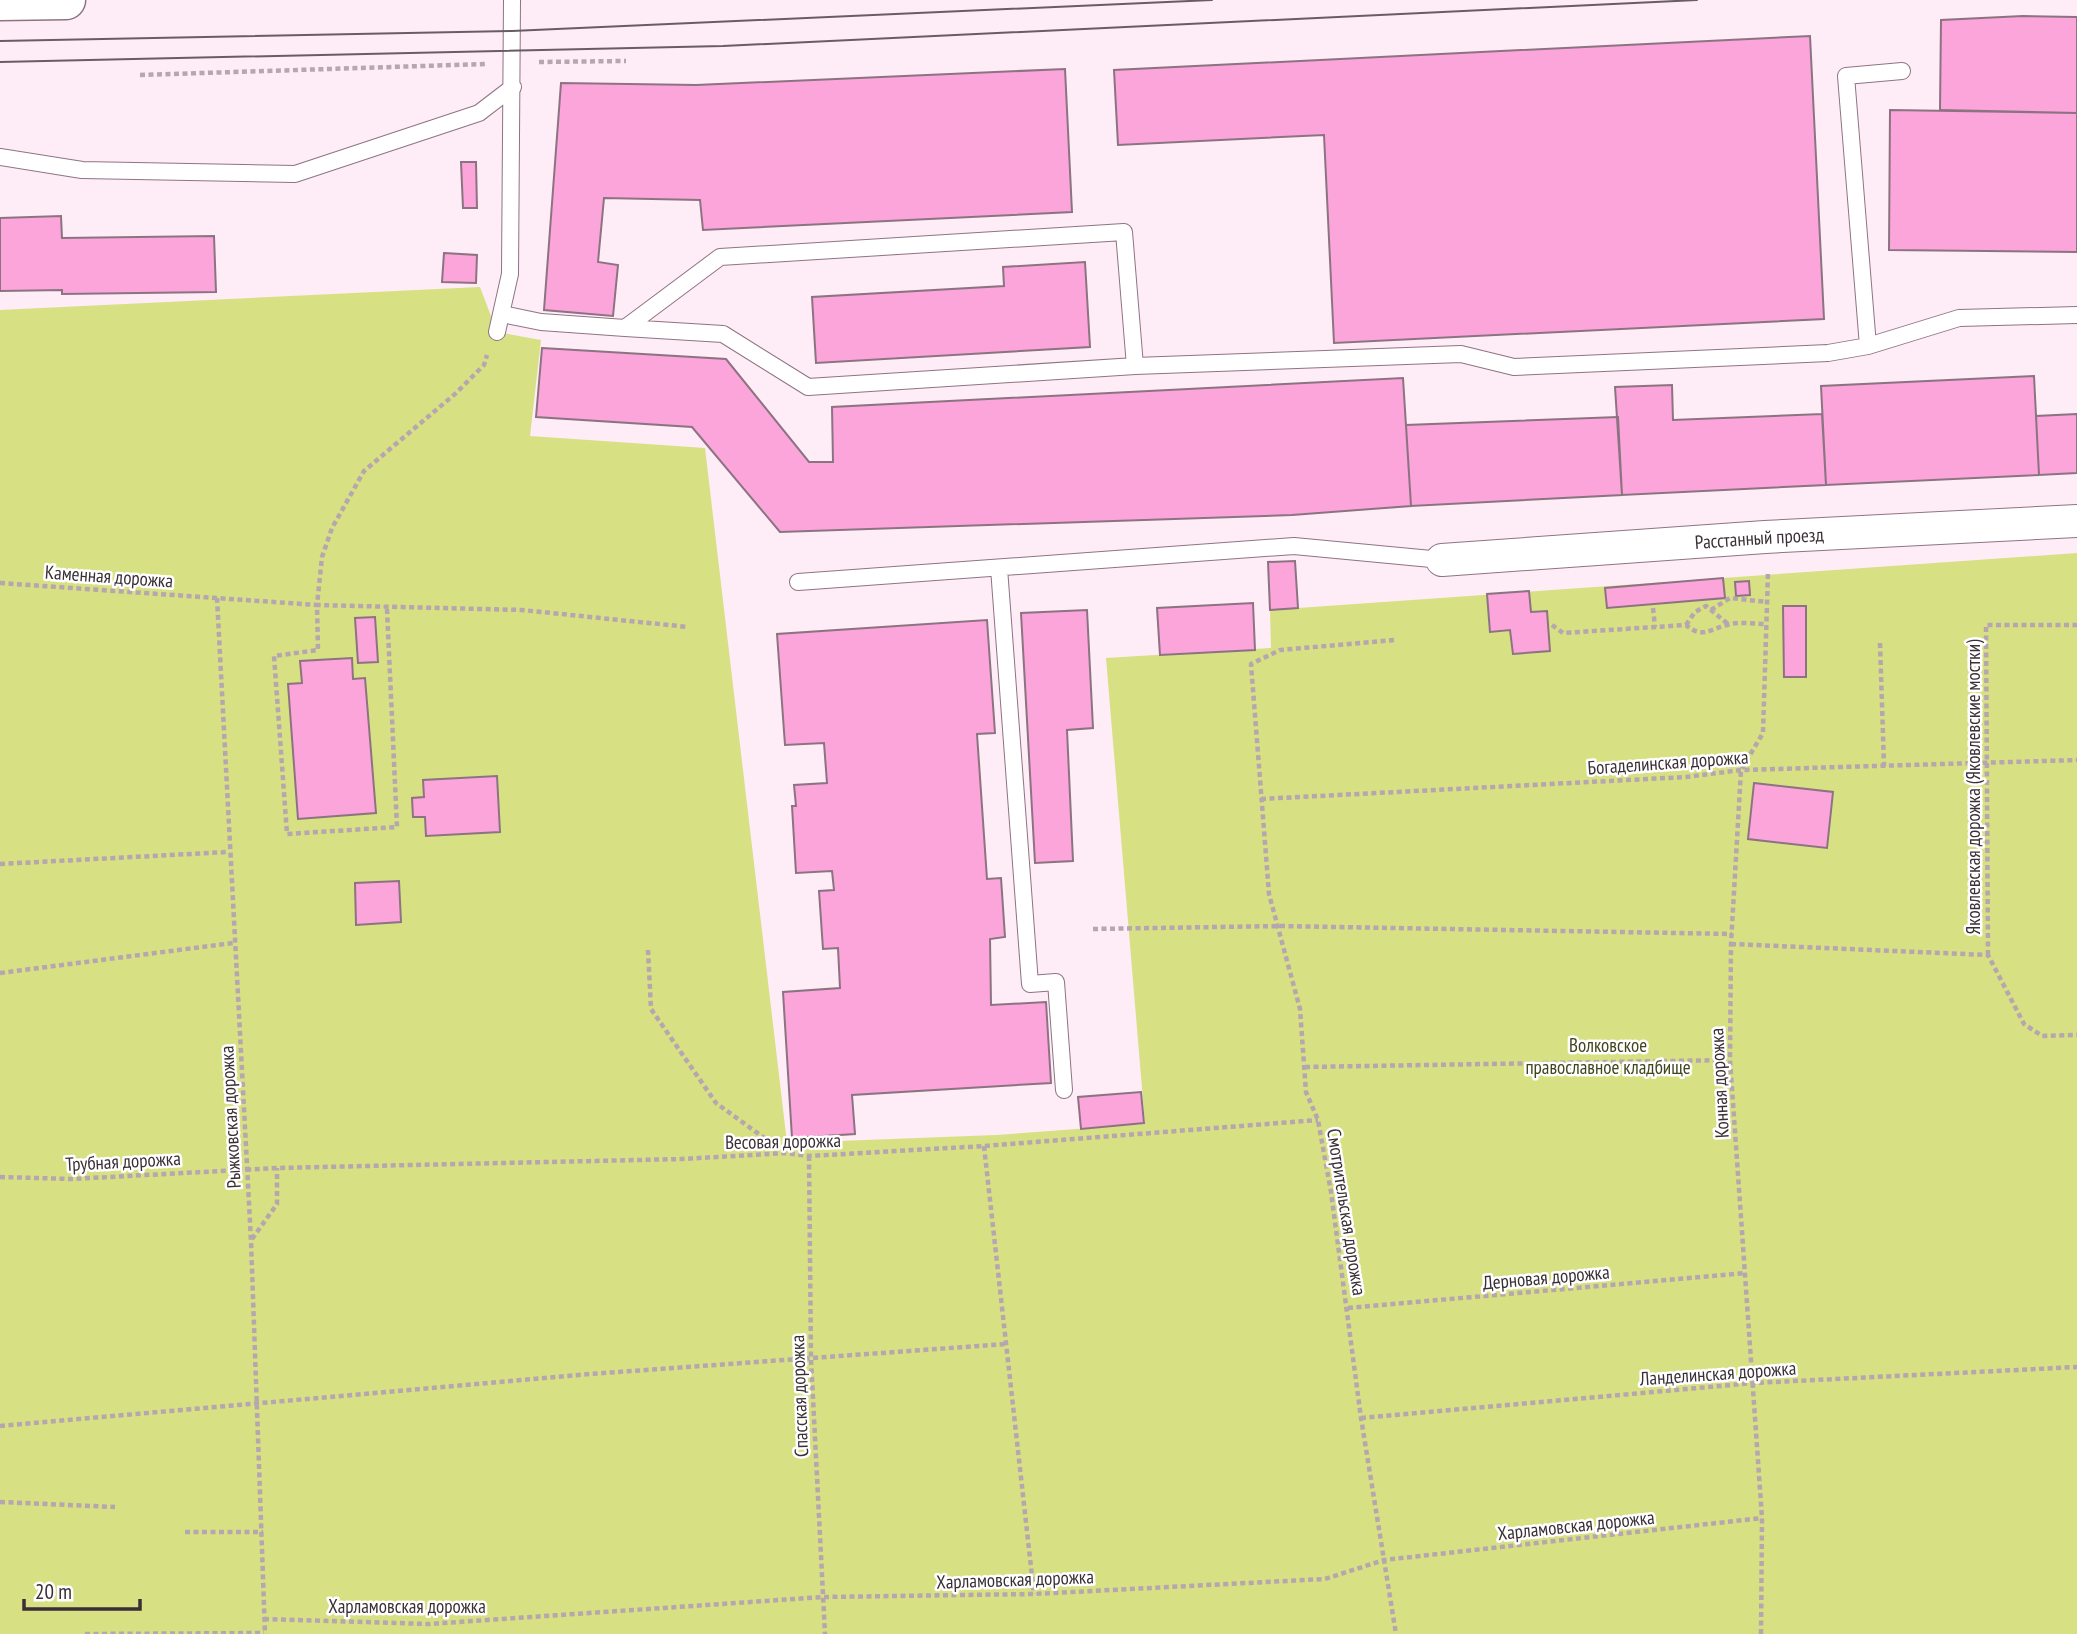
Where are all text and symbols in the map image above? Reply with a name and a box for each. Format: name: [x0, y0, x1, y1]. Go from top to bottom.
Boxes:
street label: Расстанный проезд: [1694, 522, 1825, 554]
street label: Каменная дорожка: [44, 560, 174, 592]
street label: Яковлевская дорожка (Яковлевские мостки): [1961, 639, 1985, 935]
street label: Богаделинская дорожка: [1587, 744, 1749, 780]
street label: Конная дорожка: [1704, 1027, 1734, 1139]
park label: Волковское православное кладбище: [1525, 1033, 1691, 1079]
street label: Рыжковская дорожка: [214, 1045, 246, 1189]
street label: Смотрительская дорожка: [1322, 1127, 1372, 1297]
street label: Весовая дорожка: [725, 1128, 841, 1154]
street label: Трубная дорожка: [65, 1146, 181, 1176]
street label: Дерновая дорожка: [1482, 1259, 1610, 1295]
street label: Спасская дорожка: [785, 1335, 813, 1457]
street label: Ланделинская дорожка: [1638, 1356, 1797, 1391]
street label: Харламовская дорожка: [1496, 1505, 1656, 1545]
street label: Харламовская дорожка: [936, 1564, 1094, 1594]
scale bar: [24, 1568, 140, 1612]
text: 20 m: [35, 1578, 72, 1605]
street label: Харламовская дорожка: [328, 1594, 486, 1618]

